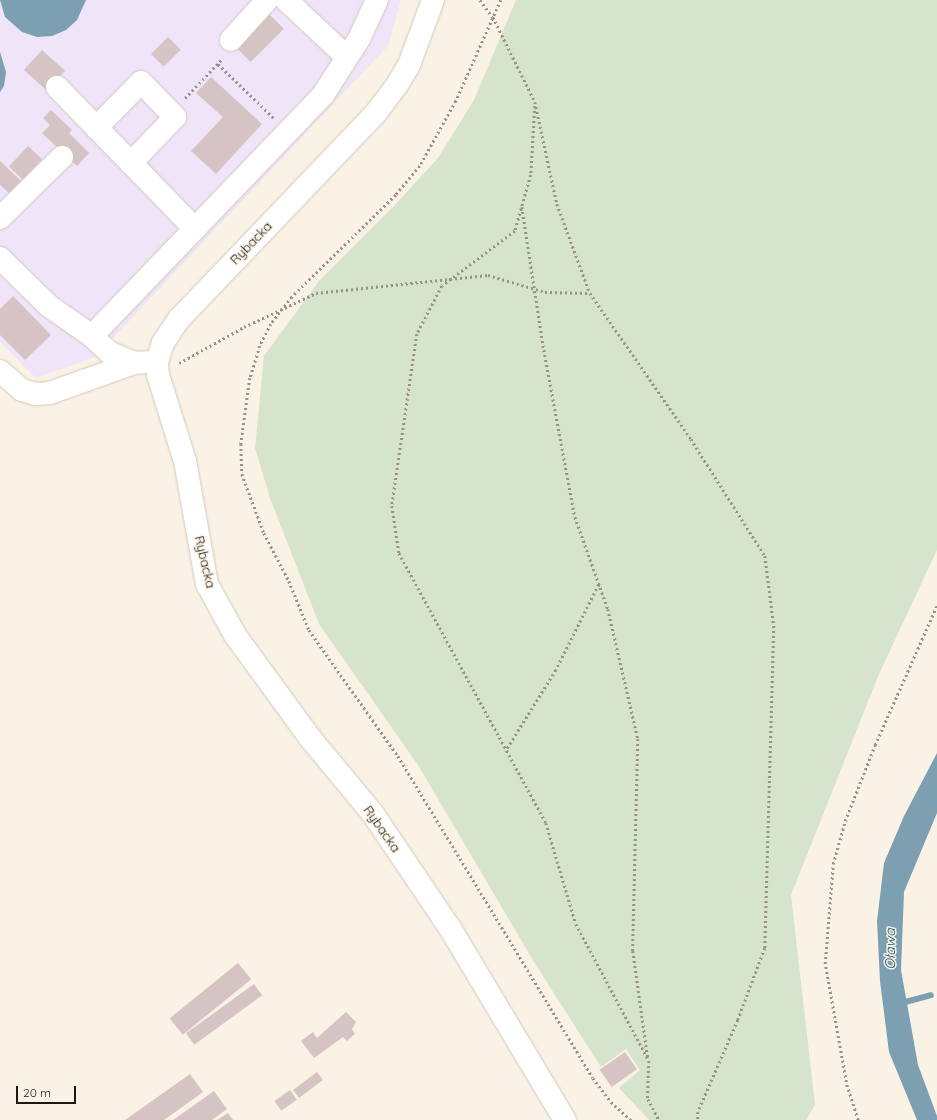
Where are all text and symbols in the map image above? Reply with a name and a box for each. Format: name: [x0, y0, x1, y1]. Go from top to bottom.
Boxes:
street label: Rybacka: [227, 218, 275, 268]
street label: Rybacka: [191, 534, 219, 590]
street label: Rybacka: [360, 803, 404, 855]
water label: Oława: [882, 928, 898, 970]
scale bar: [18, 1078, 78, 1104]
text: 20 m: [23, 1085, 51, 1100]

